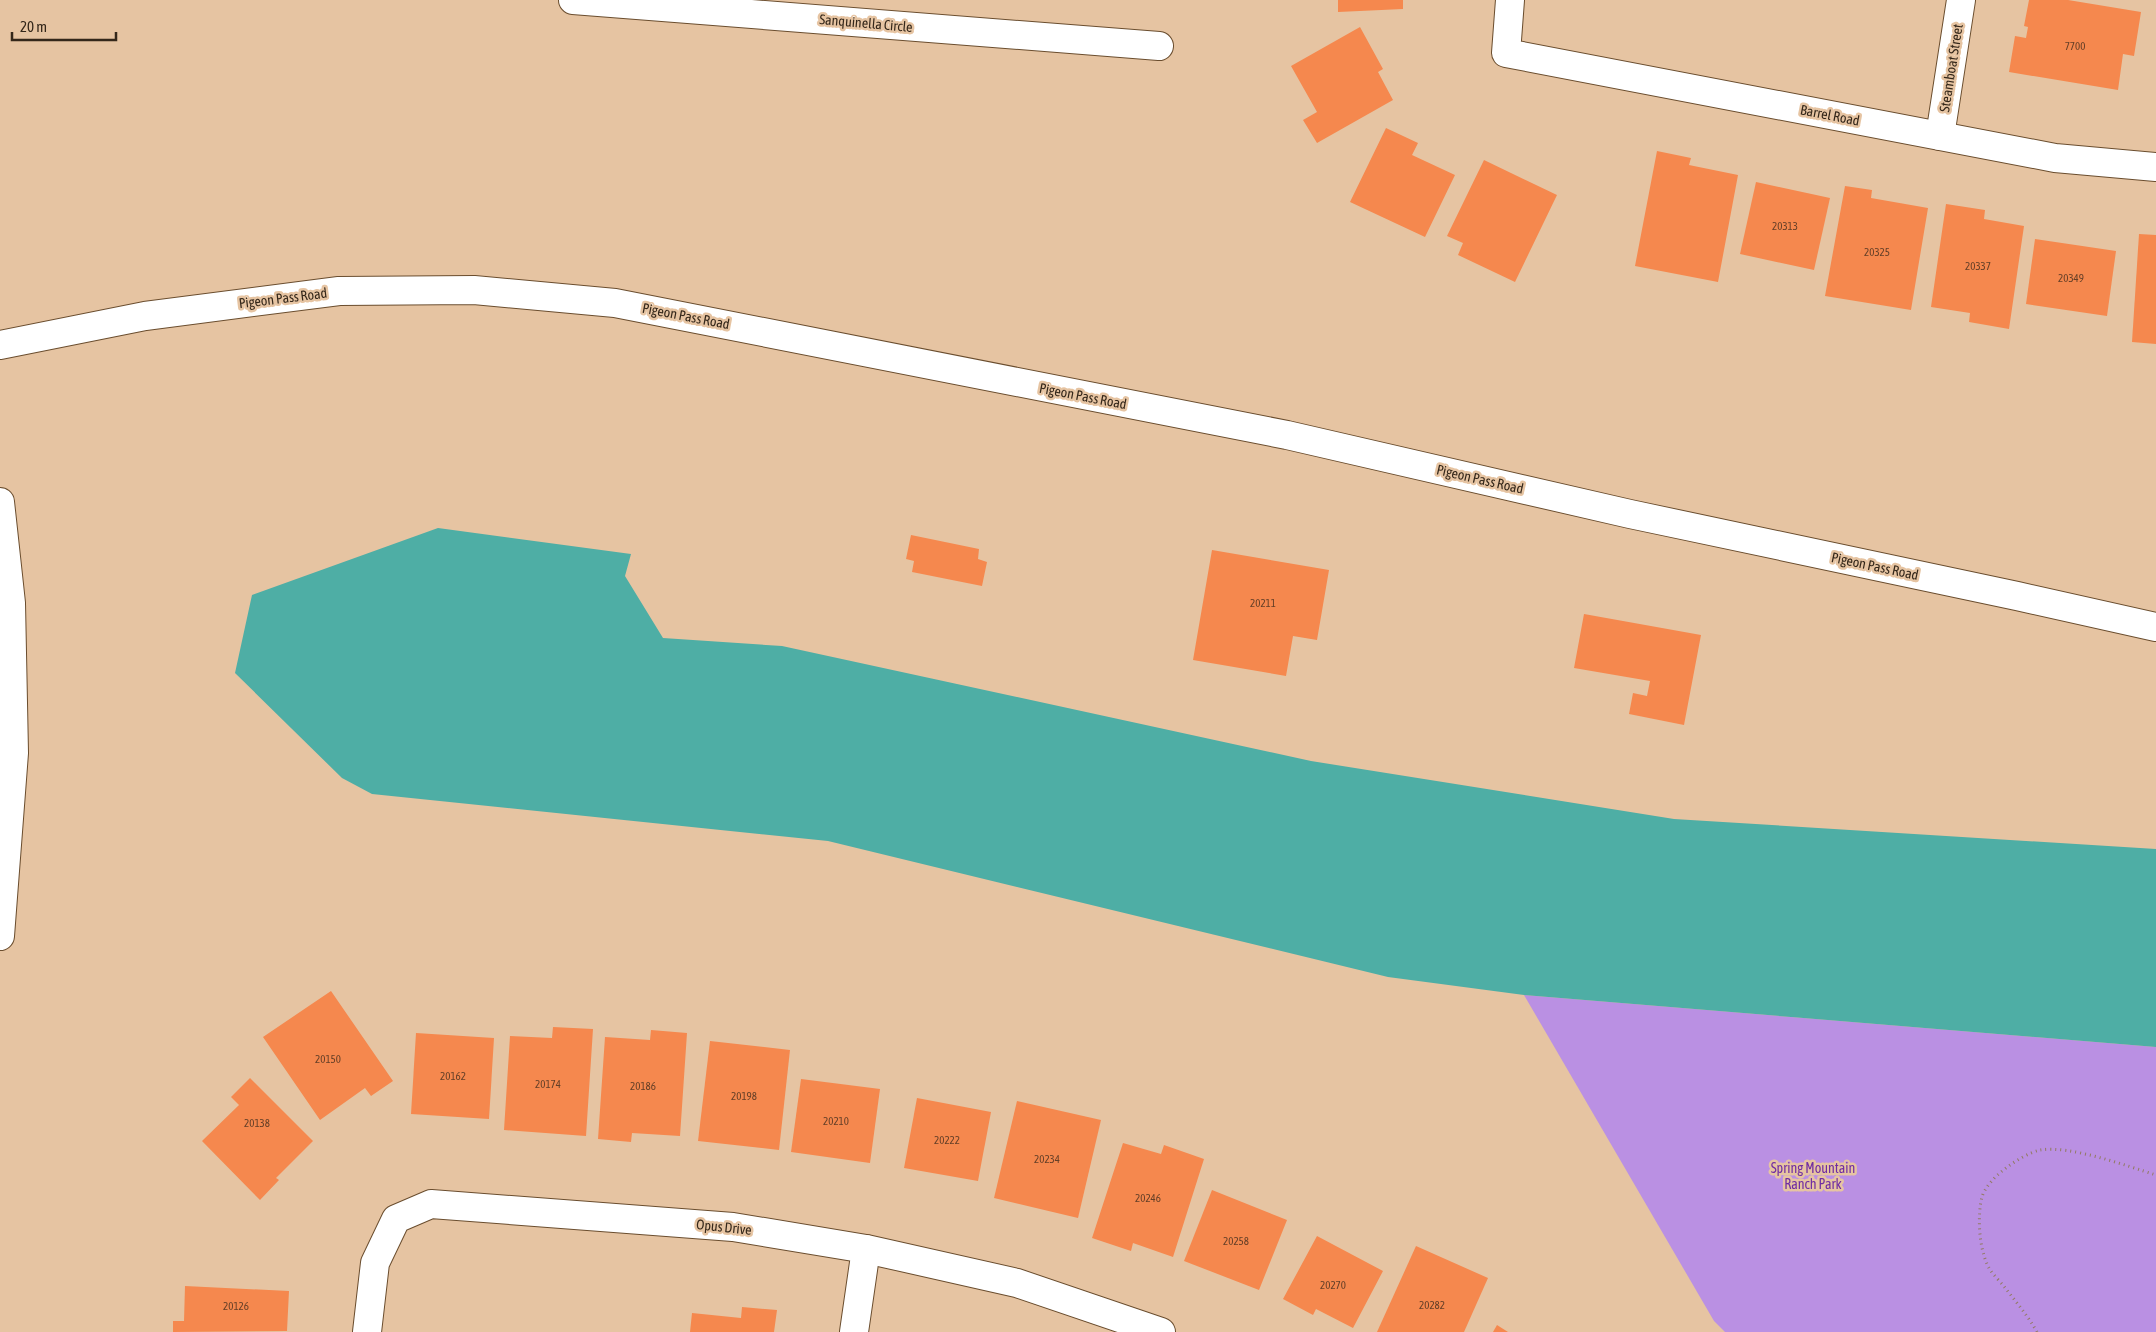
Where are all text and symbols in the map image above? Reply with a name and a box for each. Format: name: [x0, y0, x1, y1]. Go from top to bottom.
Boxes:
scale bar: [12, 10, 116, 42]
street label: Sanquinella Circle: [819, 11, 913, 35]
text: 20 m: [20, 18, 47, 35]
street label: Steamboat Street: [1936, 23, 1966, 113]
house number: 7700: [2065, 40, 2085, 52]
street label: Barrel Road: [1799, 101, 1861, 129]
house number: 20313: [1772, 220, 1798, 232]
house number: 20325: [1864, 246, 1890, 258]
house number: 20337: [1965, 260, 1991, 272]
house number: 20349: [2058, 272, 2084, 284]
street label: Pigeon Pass Road: [238, 285, 328, 311]
street label: Pigeon Pass Road: [641, 300, 731, 332]
street label: Pigeon Pass Road: [1038, 380, 1128, 412]
street label: Pigeon Pass Road: [1435, 461, 1525, 497]
street label: Pigeon Pass Road: [1830, 549, 1920, 583]
house number: 20211: [1250, 597, 1276, 609]
house number: 20150: [315, 1053, 341, 1065]
house number: 20162: [440, 1070, 466, 1082]
house number: 20174: [535, 1078, 561, 1090]
house number: 20186: [630, 1080, 656, 1092]
house number: 20198: [731, 1090, 757, 1102]
house number: 20210: [823, 1115, 849, 1127]
house number: 20138: [244, 1117, 270, 1129]
house number: 20222: [934, 1134, 960, 1146]
house number: 20234: [1034, 1153, 1060, 1165]
park label: Spring Mountain Ranch Park: [1771, 1160, 1855, 1192]
house number: 20246: [1135, 1192, 1161, 1204]
street label: Opus Drive: [696, 1216, 752, 1238]
house number: 20258: [1223, 1235, 1249, 1247]
house number: 20270: [1320, 1279, 1346, 1291]
house number: 20282: [1419, 1299, 1445, 1311]
house number: 20126: [223, 1300, 249, 1312]

